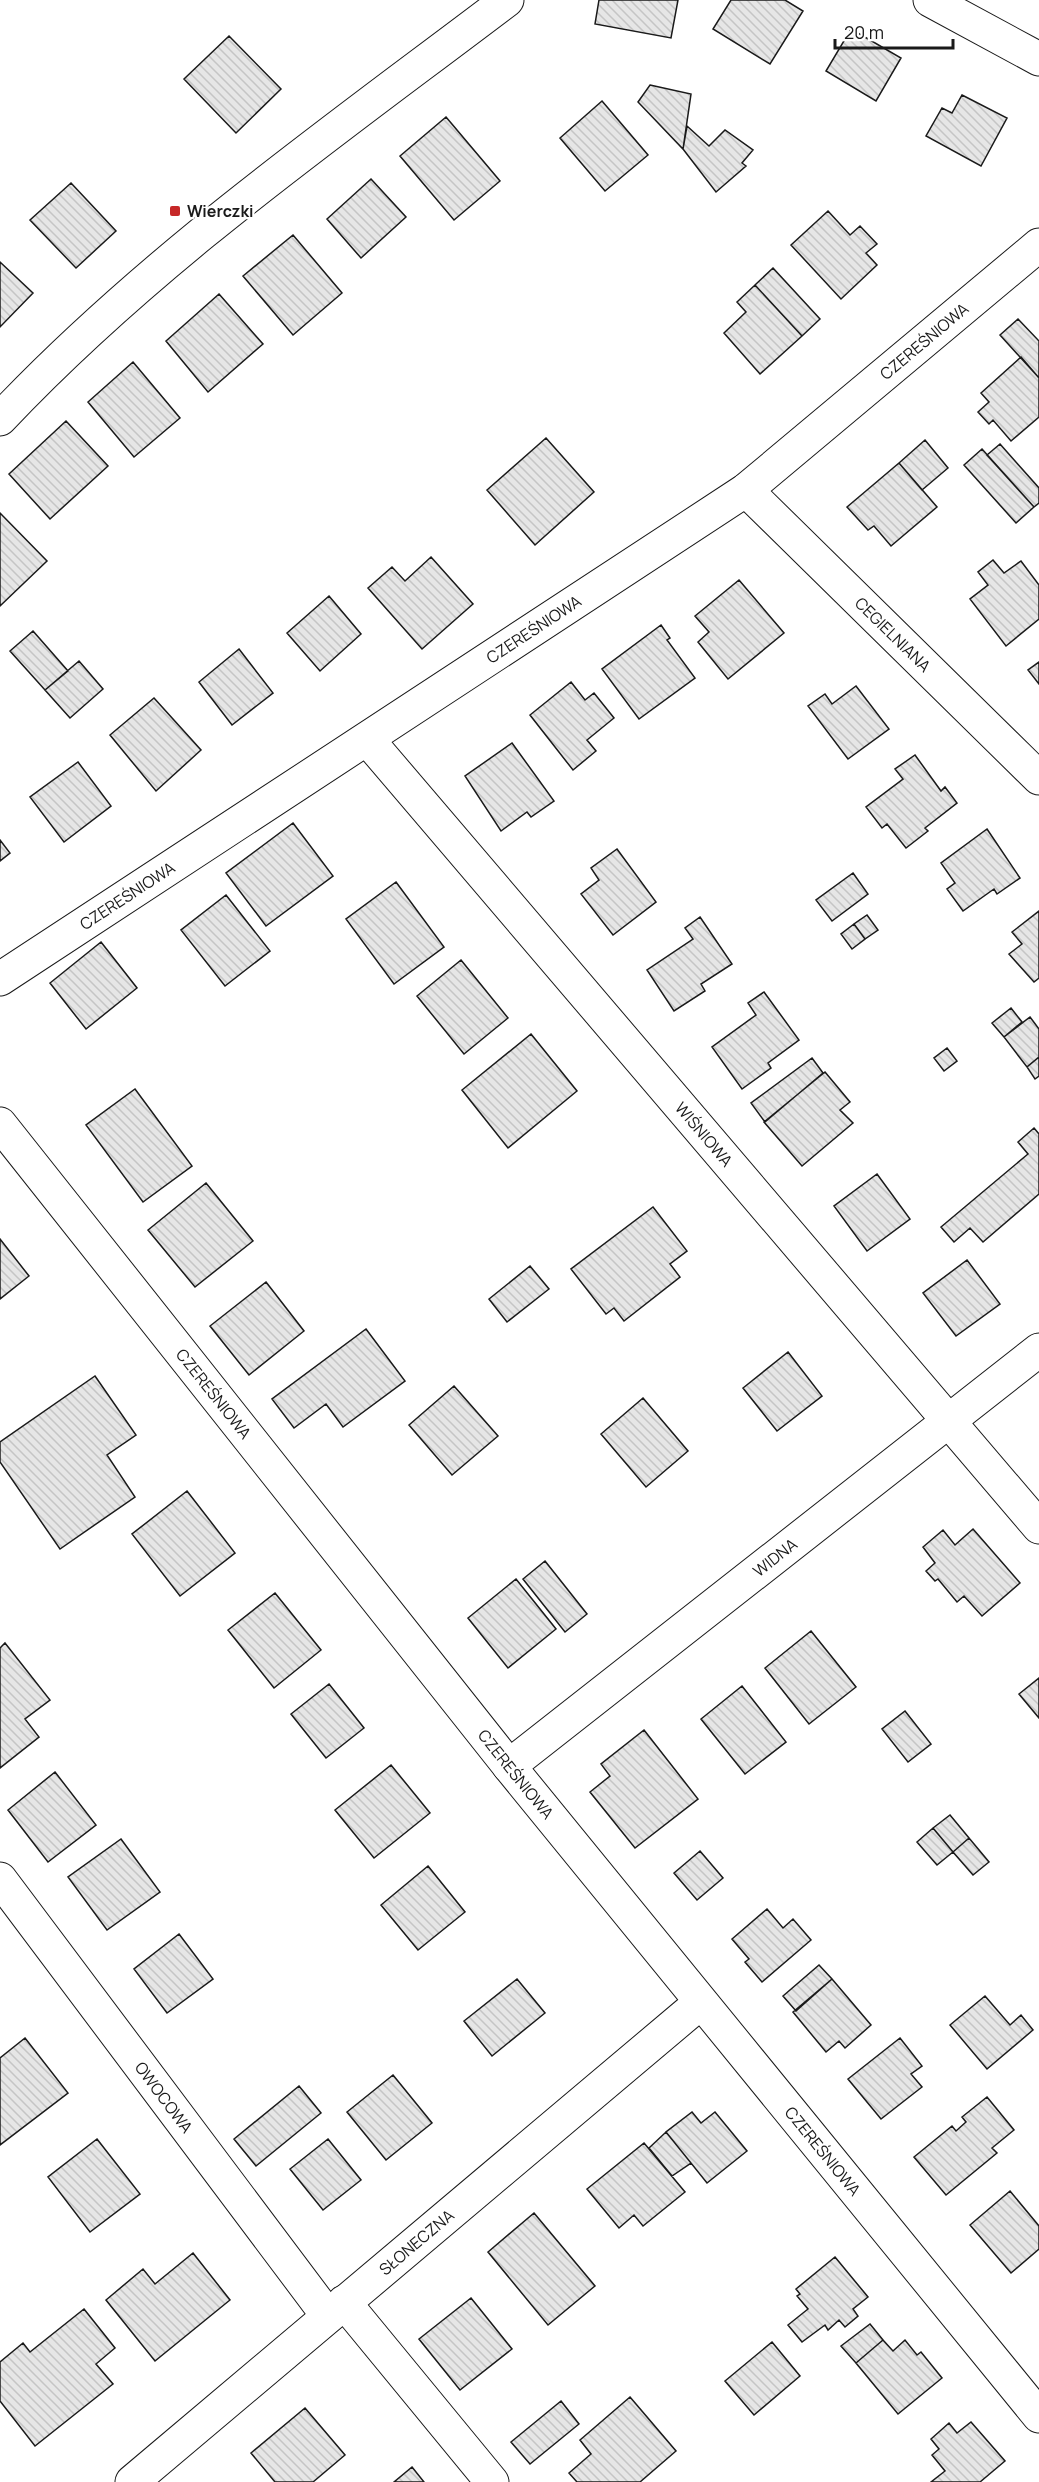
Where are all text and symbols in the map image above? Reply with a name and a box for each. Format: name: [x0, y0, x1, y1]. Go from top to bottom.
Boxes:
scale bar: [835, 12, 954, 50]
text: 20 m: [844, 20, 884, 44]
place label: Wierczki: [187, 200, 253, 222]
marker: Wierczki: [168, 204, 182, 218]
street label: CZEREŚNIOWA: [875, 298, 973, 385]
street label: CZEREŚNIOWA: [482, 590, 585, 668]
street label: CEGIELNIANA: [850, 592, 936, 677]
street label: CZEREŚNIOWA: [75, 857, 179, 935]
street label: WIŚNIOWA: [670, 1097, 738, 1171]
street label: CZEREŚNIOWA: [171, 1344, 256, 1443]
street label: WIDNA: [748, 1533, 802, 1582]
street label: CZEREŚNIOWA: [473, 1725, 559, 1824]
street label: OWOCOWA: [130, 2057, 198, 2137]
street label: CZEREŚNIOWA: [780, 2102, 866, 2200]
street label: SŁONECZNA: [374, 2204, 458, 2280]

